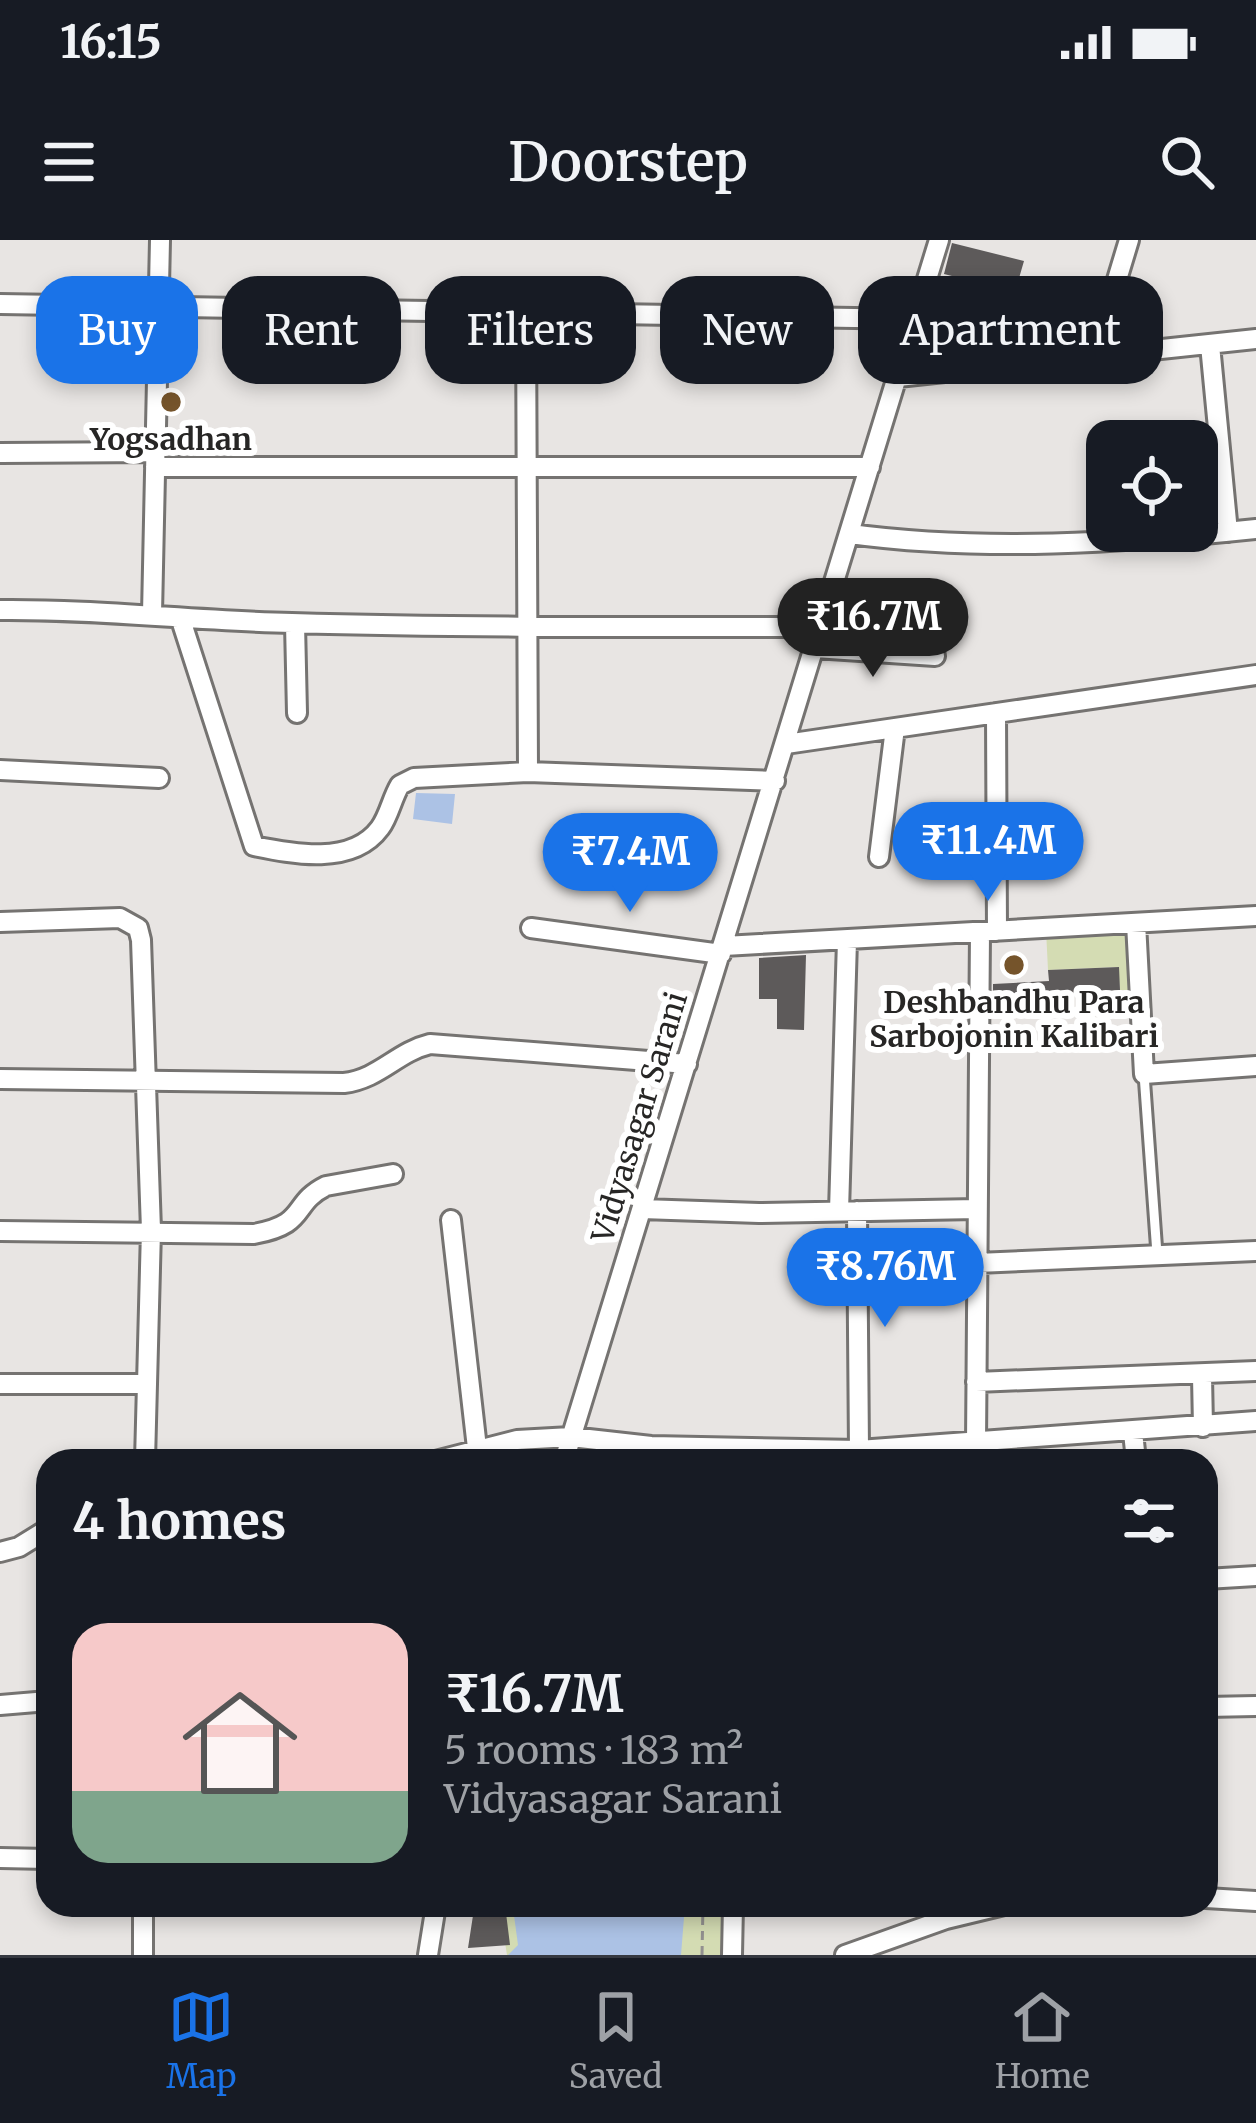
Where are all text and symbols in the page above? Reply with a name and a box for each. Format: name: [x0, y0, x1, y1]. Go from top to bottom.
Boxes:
text: 16:15: [60, 14, 162, 70]
text: Doorstep: [508, 128, 748, 196]
icon: menu: [36, 129, 102, 195]
icon: search: [1154, 129, 1220, 195]
chip: Buy: [36, 276, 198, 384]
chip: Rent: [222, 276, 401, 384]
chip: Filters: [425, 276, 636, 384]
chip: New: [660, 276, 834, 384]
chip: Apartment: [858, 276, 1163, 384]
marker: Yogsadhan: [158, 389, 184, 415]
place label: Yogsadhan: [89, 420, 252, 458]
map controls: [1086, 420, 1218, 552]
button: locate: [1086, 420, 1218, 552]
pin: ₹16.7M: [775, 578, 971, 680]
text: ₹16.7M: [804, 592, 942, 641]
pin: ₹11.4M: [890, 802, 1086, 904]
pin: ₹7.4M: [546, 813, 714, 915]
text: ₹11.4M: [920, 816, 1056, 865]
text: ₹7.4M: [570, 827, 690, 876]
marker: Deshbandhu Para Sarbojonin Kalibari: [1001, 952, 1027, 978]
place label: Deshbandhu Para Sarbojonin Kalibari: [869, 983, 1159, 1055]
street label: Vidyasagar Sarani: [583, 987, 695, 1248]
pin: ₹8.76M: [787, 1228, 983, 1330]
text: ₹8.76M: [814, 1242, 956, 1291]
icon: filters: [1116, 1488, 1182, 1554]
text: 4 homes: [72, 1489, 286, 1553]
text: ₹16.7M: [444, 1662, 623, 1726]
icon: home: [168, 1671, 312, 1815]
text: 5 rooms · 183 m²: [444, 1726, 743, 1775]
text: Vidyasagar Sarani: [444, 1775, 782, 1824]
tab: Map: [166, 1984, 237, 2097]
tab: Saved: [569, 1984, 662, 2097]
tab: Home: [995, 1984, 1090, 2097]

